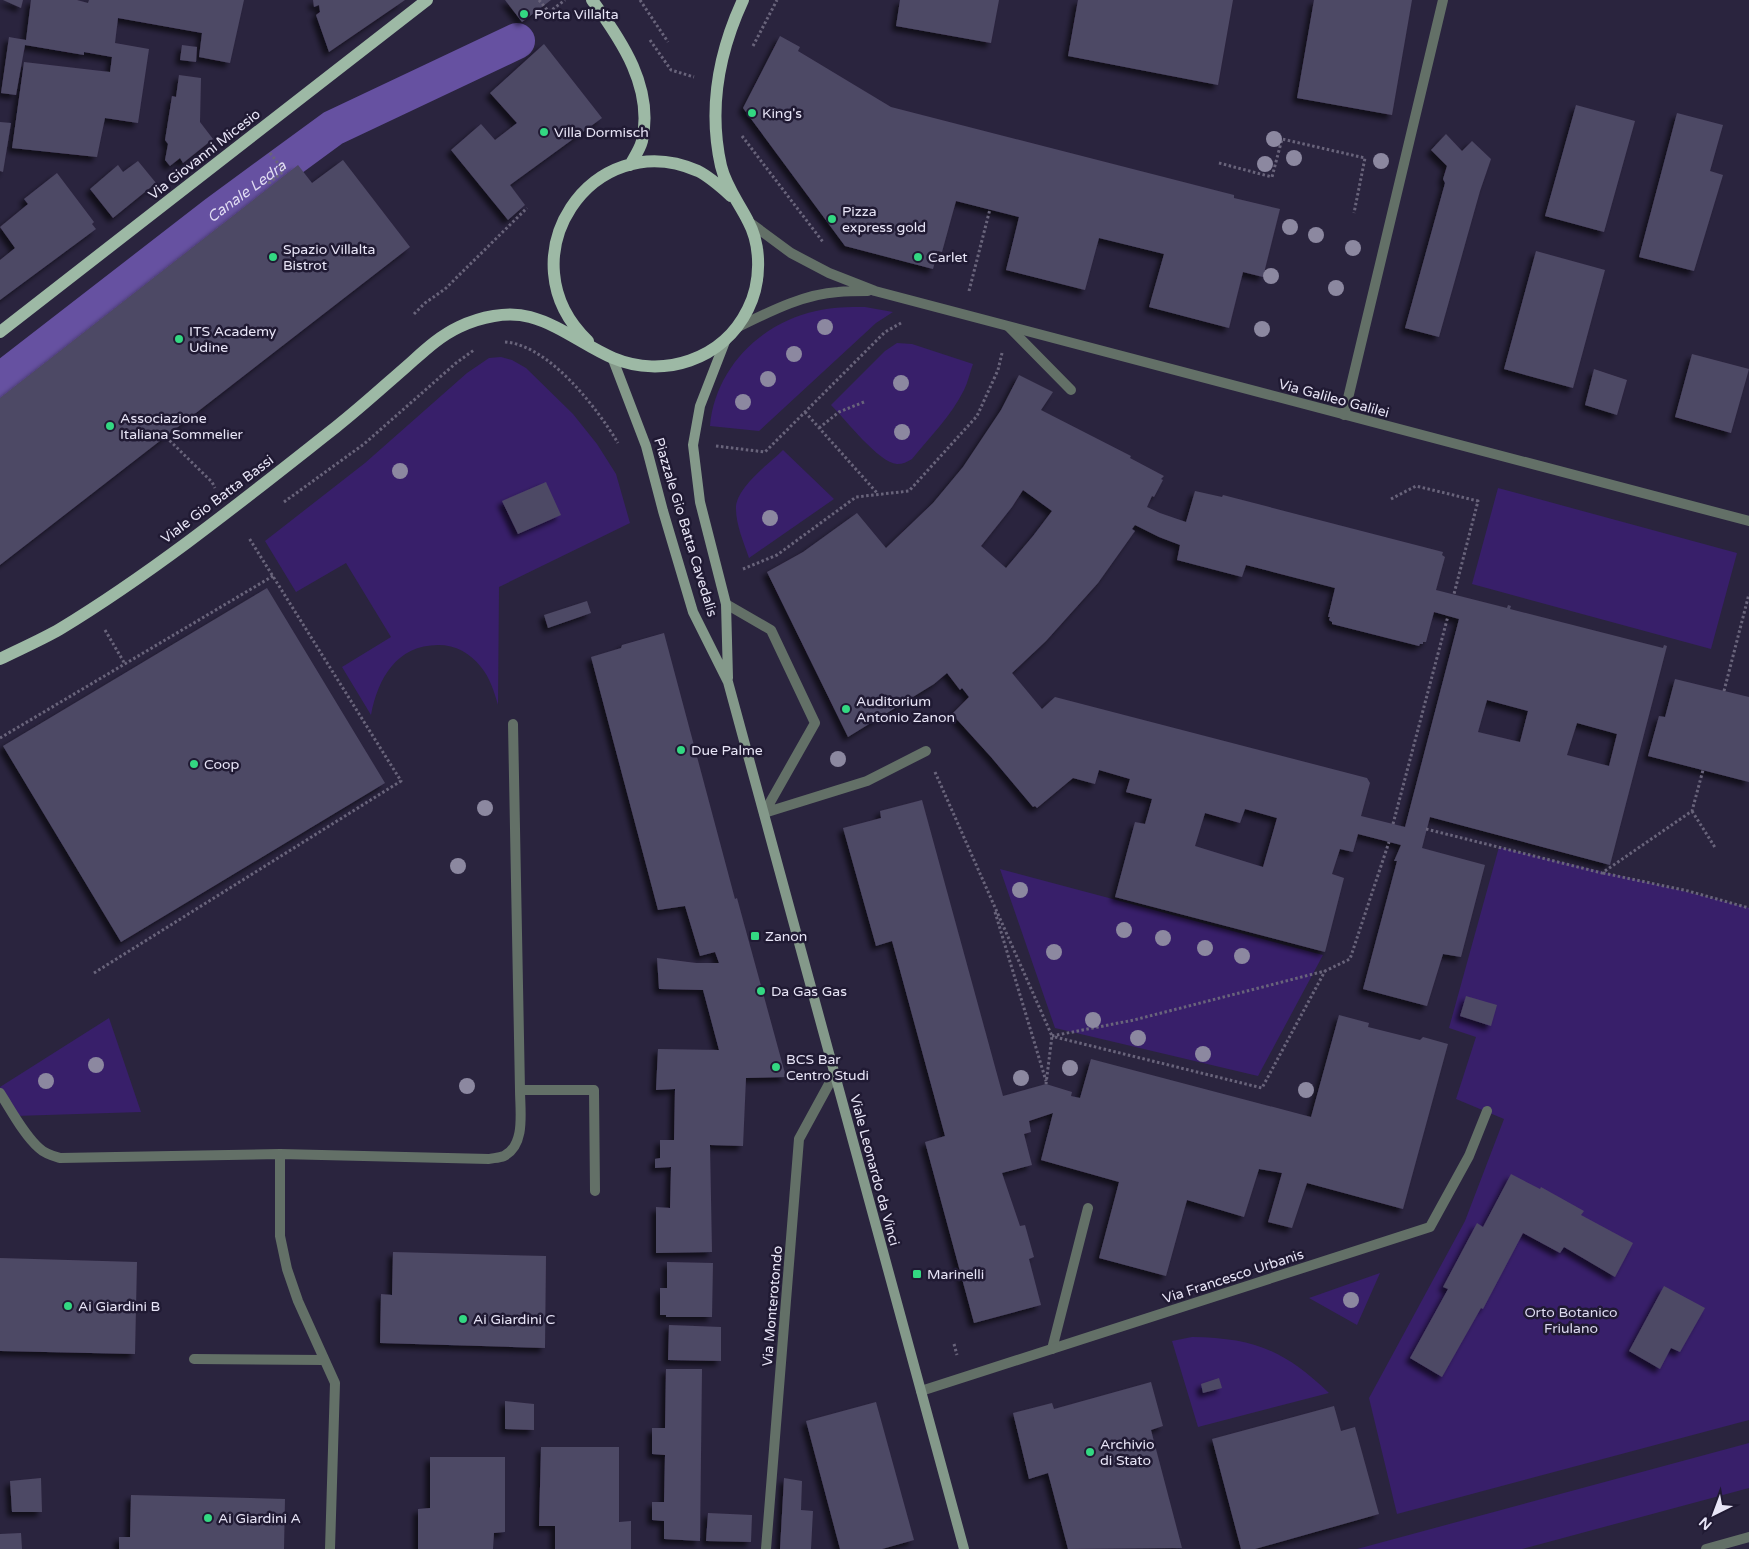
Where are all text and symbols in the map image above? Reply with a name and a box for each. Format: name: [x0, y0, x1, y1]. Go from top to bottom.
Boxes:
place label: Porta Villalta: [534, 6, 619, 23]
marker: Porta Villalta: [518, 8, 530, 20]
street label: Via Giovanni Micesio: [145, 105, 264, 203]
place label: King's: [762, 105, 802, 122]
marker: King's: [746, 107, 758, 119]
place label: Villa Dormisch: [554, 124, 649, 141]
marker: Villa Dormisch: [538, 126, 550, 138]
water label: Canale Ledra: [203, 156, 290, 226]
place label: Pizza express gold: [842, 203, 926, 236]
marker: Pizza express gold: [826, 213, 838, 225]
place label: Spazio Villalta Bistrot: [283, 241, 375, 274]
place label: Carlet: [928, 249, 968, 266]
marker: Spazio Villalta Bistrot: [267, 251, 279, 263]
marker: Carlet: [912, 251, 924, 263]
place label: ITS Academy Udine: [189, 323, 277, 356]
marker: ITS Academy Udine: [173, 333, 185, 345]
street label: Via Galileo Galilei: [1277, 376, 1391, 421]
place label: Associazione Italiana Sommelier: [120, 410, 244, 443]
marker: Associazione Italiana Sommelier: [104, 420, 116, 432]
street label: Piazzale Gio Batta Cavedalis: [650, 436, 721, 619]
street label: Viale Gio Batta Bassi: [158, 452, 277, 547]
place label: Auditorium Antonio Zanon: [856, 693, 955, 726]
marker: Auditorium Antonio Zanon: [840, 703, 852, 715]
place label: Due Palme: [691, 742, 763, 759]
marker: Due Palme: [675, 744, 687, 756]
place label: Coop: [204, 756, 240, 773]
marker: Coop: [188, 758, 200, 770]
place label: Zanon: [765, 928, 807, 945]
marker: Zanon: [749, 930, 761, 942]
place label: Da Gas Gas: [771, 983, 847, 1000]
marker: Da Gas Gas: [755, 985, 767, 997]
place label: BCS Bar Centro Studi: [786, 1051, 869, 1084]
marker: BCS Bar Centro Studi: [770, 1061, 782, 1073]
street label: Viale Leonardo da Vinci: [846, 1093, 903, 1248]
street label: Via Monterotondo: [759, 1245, 786, 1367]
street label: Via Francesco Urbanis: [1161, 1246, 1306, 1307]
place label: Marinelli: [927, 1266, 984, 1283]
marker: Marinelli: [911, 1268, 923, 1280]
place label: Ai Giardini B: [78, 1298, 160, 1315]
marker: Ai Giardini B: [62, 1300, 74, 1312]
park label: Orto Botanico Friulano: [1524, 1304, 1618, 1337]
place label: Ai Giardini C: [473, 1311, 556, 1328]
marker: Ai Giardini C: [457, 1313, 469, 1325]
place label: Archivio di Stato: [1100, 1436, 1154, 1469]
marker: Archivio di Stato: [1084, 1446, 1096, 1458]
north arrow: [1689, 1489, 1739, 1539]
place label: Ai Giardini A: [218, 1510, 301, 1527]
marker: Ai Giardini A: [202, 1512, 214, 1524]
text: N: [1696, 1513, 1716, 1533]

